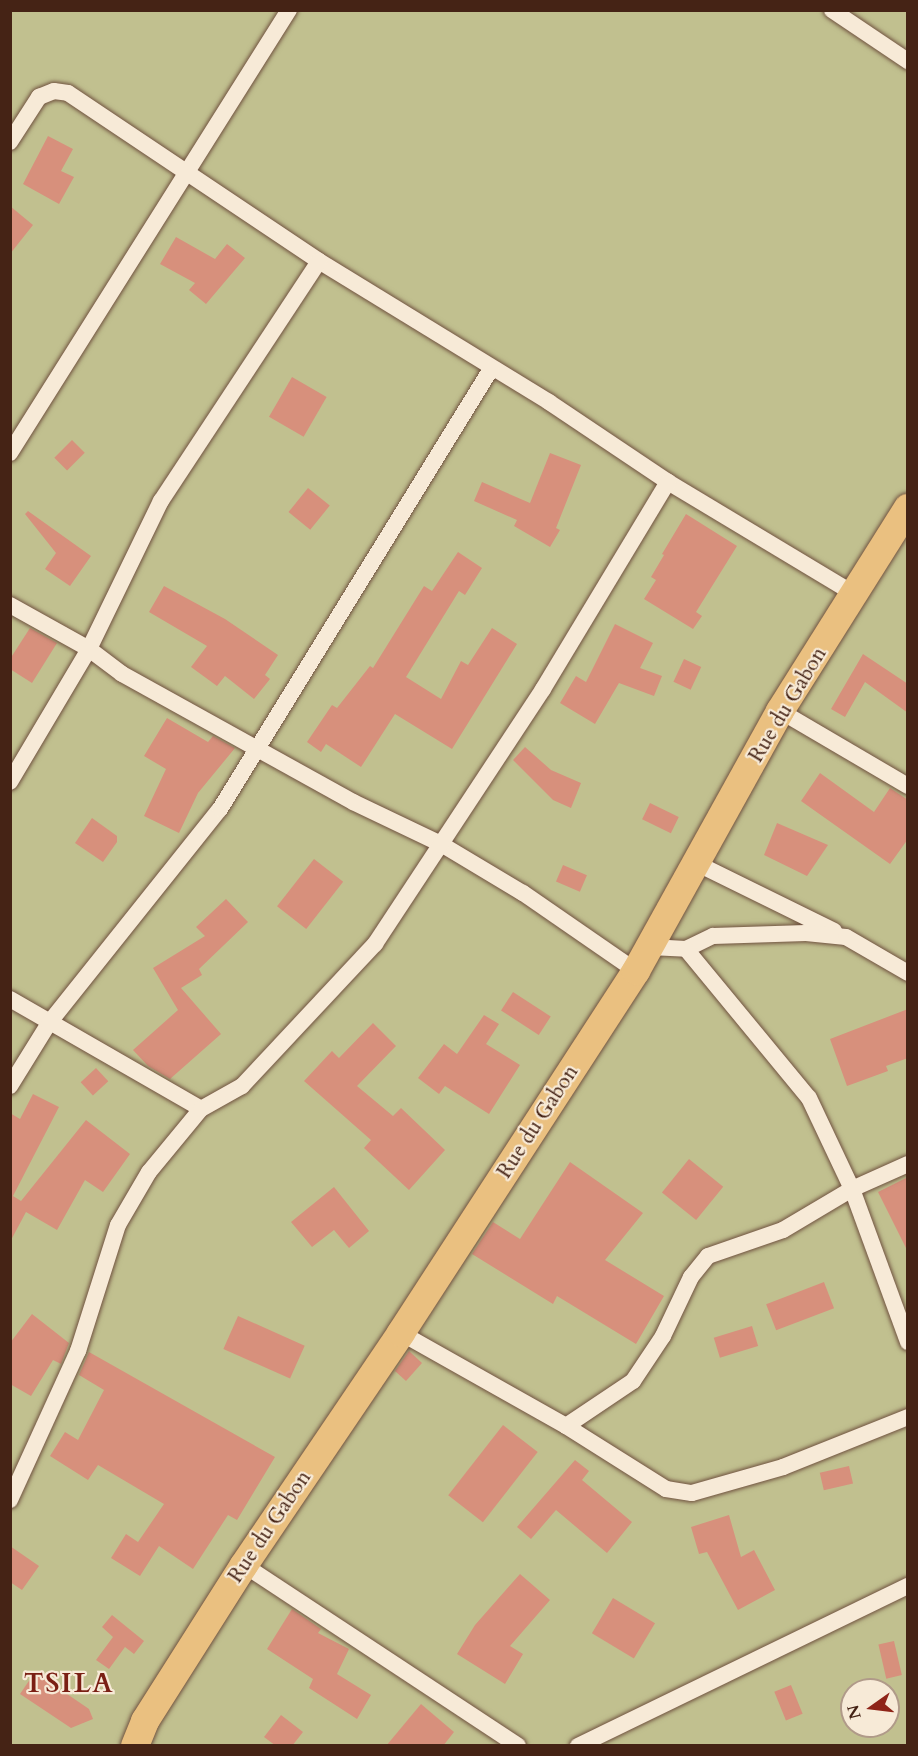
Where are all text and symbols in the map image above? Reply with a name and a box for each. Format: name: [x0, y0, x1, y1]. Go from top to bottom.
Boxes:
street label: Rue du Gabon: [744, 643, 832, 767]
street label: Rue du Gabon: [492, 1061, 584, 1183]
street label: Rue du Gabon: [223, 1466, 317, 1588]
district label: TSILA: [24, 1668, 114, 1700]
north arrow: [840, 1678, 900, 1738]
text: N: [842, 1702, 867, 1721]

